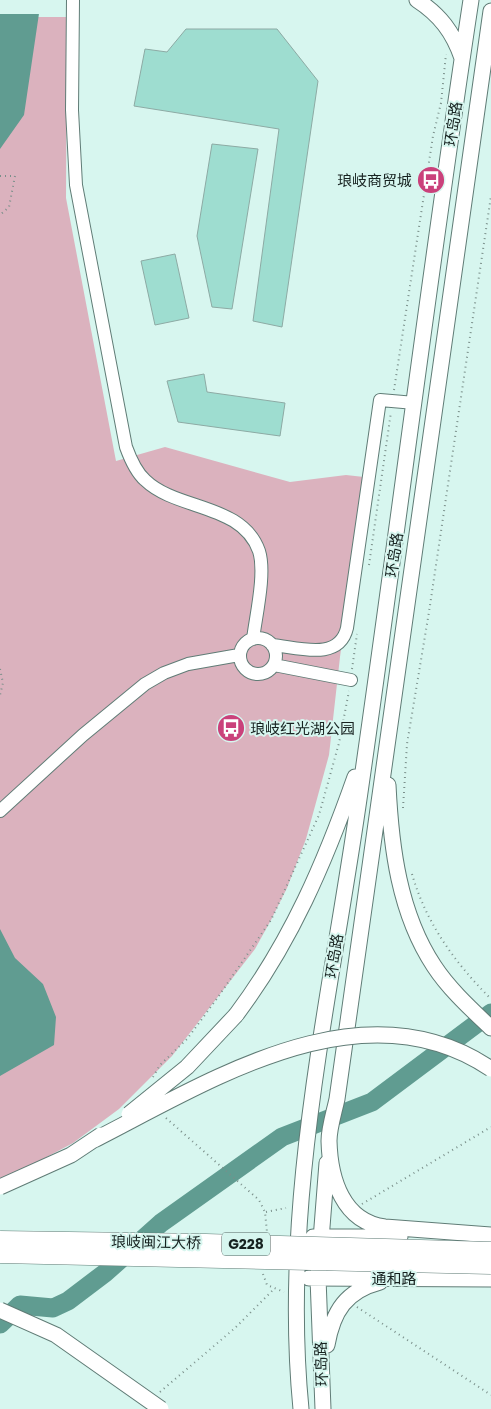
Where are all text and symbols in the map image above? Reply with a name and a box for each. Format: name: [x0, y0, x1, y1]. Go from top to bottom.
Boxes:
street label: 环岛路: [439, 100, 467, 148]
bus stop icon: 琅岐商贸城: [416, 165, 446, 195]
place label: 琅岐商贸城: [337, 170, 412, 191]
street label: 环岛路: [380, 531, 408, 579]
bus stop icon: 琅岐红光湖公园: [216, 713, 246, 743]
place label: 琅岐红光湖公园: [250, 718, 355, 739]
street label: 环岛路: [320, 932, 348, 980]
street label: 琅岐闽江大桥: [111, 1231, 201, 1253]
road number: G228: [222, 1232, 270, 1256]
street label: 通和路: [371, 1268, 417, 1289]
street label: 环岛路: [310, 1341, 332, 1387]

